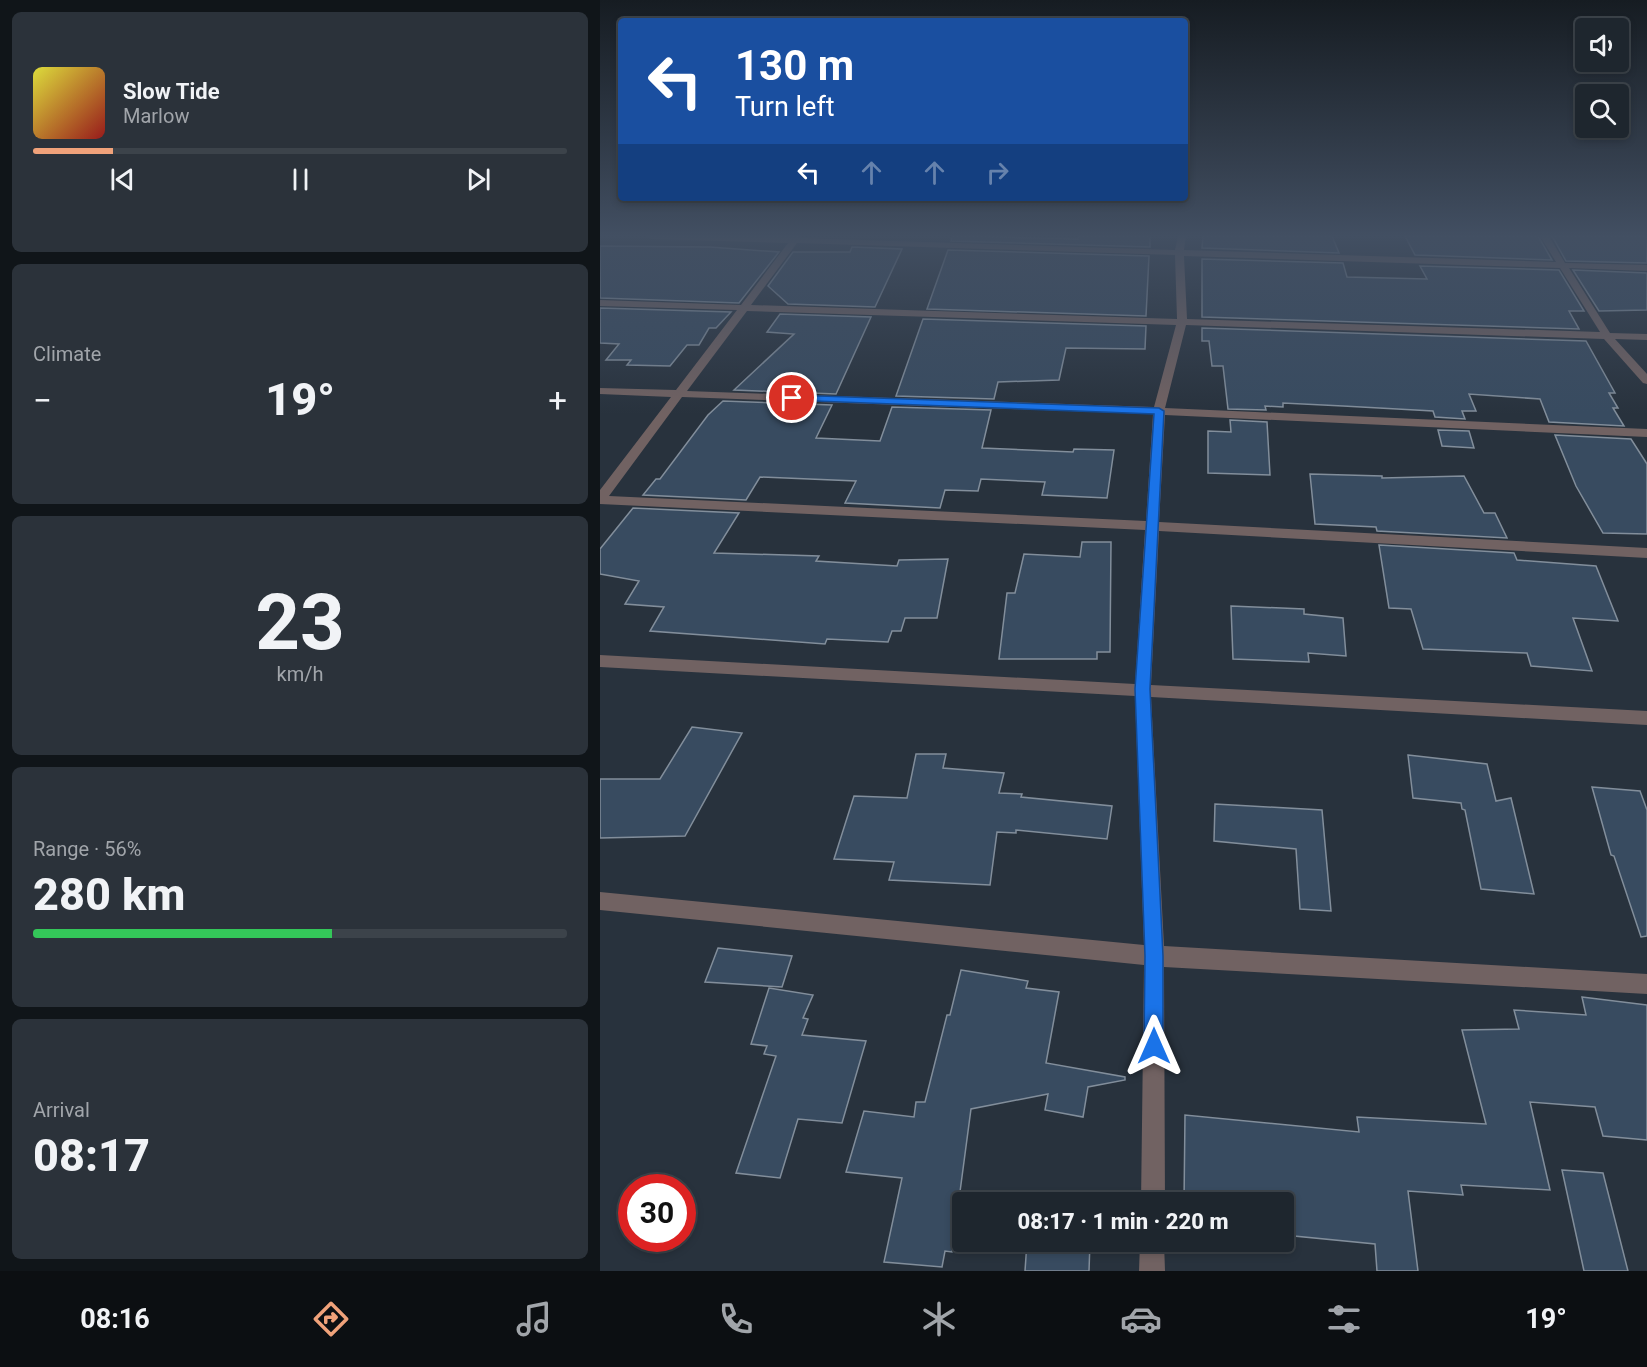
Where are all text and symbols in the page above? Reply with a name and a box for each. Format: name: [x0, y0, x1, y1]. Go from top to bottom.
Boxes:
map controls: [1575, 18, 1629, 138]
button: sound: [1575, 18, 1629, 72]
text: 130 m: [735, 41, 854, 90]
icon: left: [636, 42, 714, 120]
text: Slow Tide: [123, 79, 220, 104]
button: search: [1575, 84, 1629, 138]
text: Turn left: [735, 91, 835, 123]
text: Marlow: [123, 104, 189, 128]
icon: left: [792, 156, 825, 189]
icon: ahead: [855, 156, 888, 189]
icon: ahead: [918, 156, 951, 189]
icon: right: [981, 156, 1014, 189]
icon: previous: [106, 163, 139, 196]
icon: pause: [284, 163, 317, 196]
icon: next: [462, 163, 495, 196]
text: Climate: [33, 342, 101, 366]
pin: [766, 372, 817, 423]
text: 19°: [265, 373, 335, 426]
text: −: [33, 381, 52, 420]
text: +: [548, 381, 567, 420]
icon: arrive: [775, 381, 808, 414]
text: 23: [255, 577, 345, 668]
text: km/h: [277, 662, 323, 686]
text: Range · 56%: [33, 837, 141, 861]
text: 280 km: [33, 868, 185, 921]
position arrow: [1122, 1014, 1186, 1078]
text: Arrival: [33, 1098, 90, 1122]
text: 08:17: [33, 1129, 150, 1182]
speed limit sign: 30: [618, 1174, 696, 1252]
text: 08:17 · 1 min · 220 m: [1018, 1209, 1228, 1234]
icon: directions: [310, 1298, 352, 1340]
icon: music: [513, 1298, 555, 1340]
icon: phone: [715, 1298, 757, 1340]
icon: climate: [918, 1298, 960, 1340]
icon: car: [1120, 1298, 1162, 1340]
icon: filters: [1323, 1298, 1365, 1340]
text: 08:16: [80, 1303, 150, 1335]
text: 19°: [1525, 1303, 1567, 1335]

